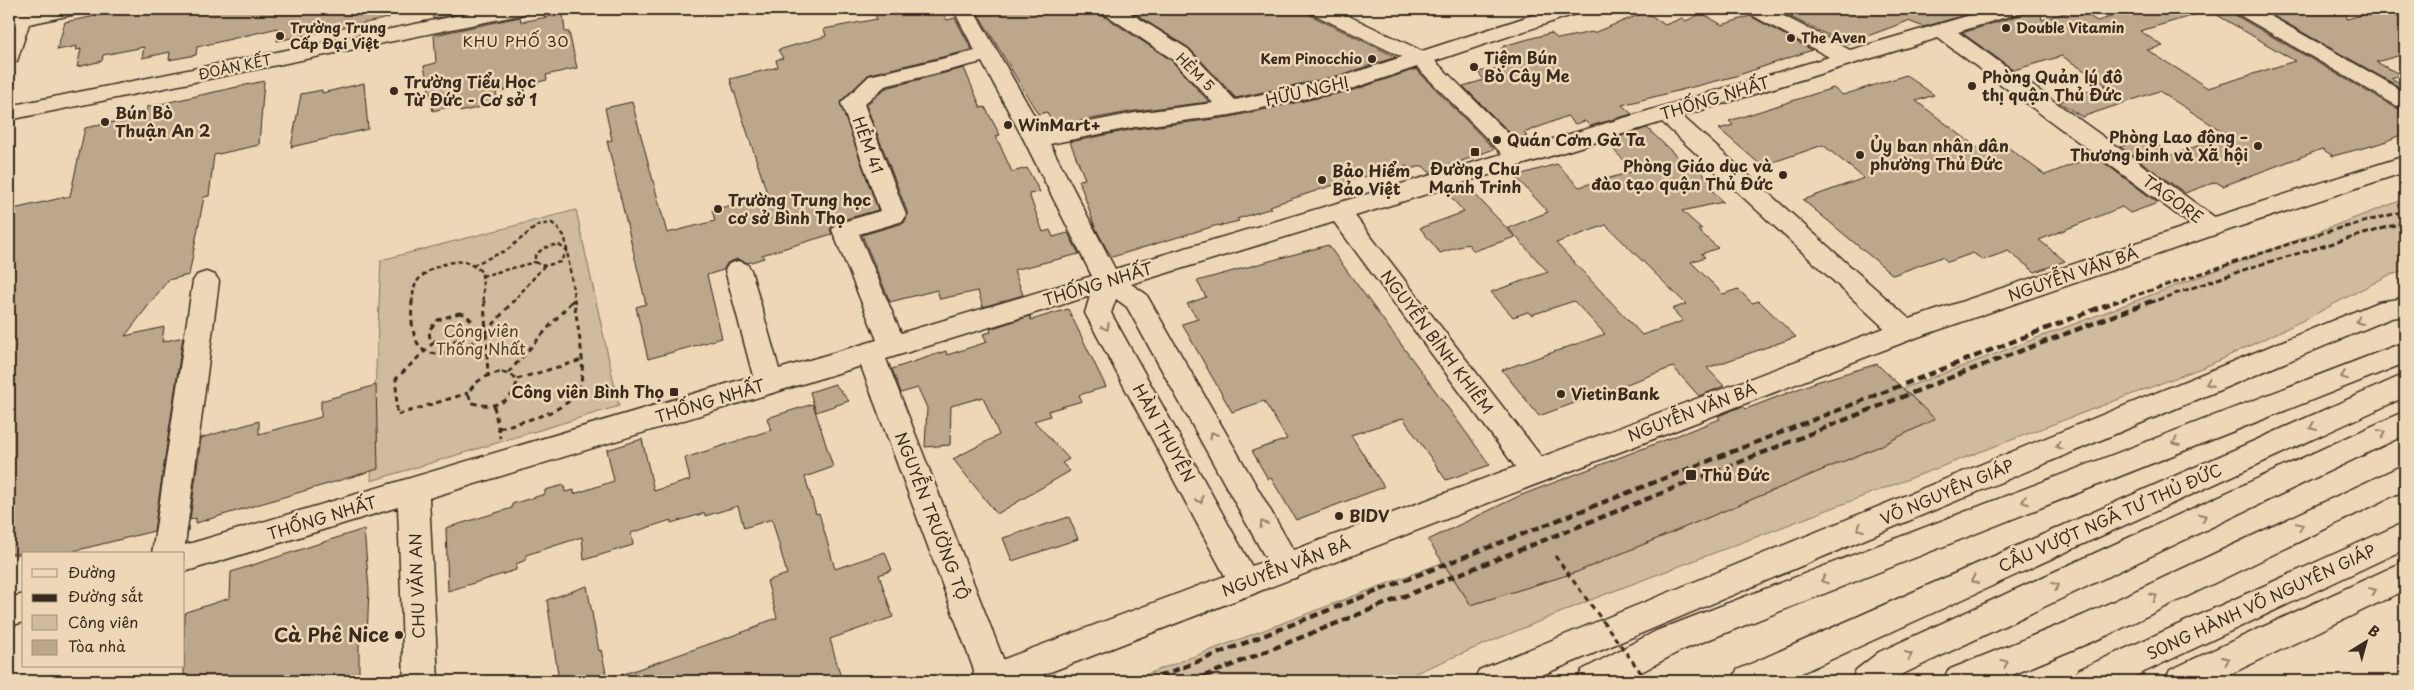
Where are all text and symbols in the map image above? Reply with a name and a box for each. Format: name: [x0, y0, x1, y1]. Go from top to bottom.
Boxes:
place label: Trường Trung Cấp Đại Việt: [290, 17, 386, 54]
place label: Double Vitamin: [2016, 17, 2124, 38]
marker: Double Vitamin: [2000, 22, 2012, 34]
place label: The Aven: [1801, 27, 1866, 48]
district label: KHU PHỐ 30: [462, 29, 570, 52]
marker: Trường Trung Cấp Đại Việt: [274, 30, 286, 42]
marker: The Aven: [1785, 32, 1797, 44]
place label: Tiệm Bún Bò Cây Me: [1484, 45, 1570, 87]
street label: ĐOÀN KẾT: [196, 48, 274, 85]
street label: HẺM 5: [1171, 48, 1219, 96]
place label: Kem Pinocchio: [1261, 48, 1362, 69]
marker: Kem Pinocchio: [1366, 53, 1378, 65]
marker: Tiệm Bún Bò Cây Me: [1468, 61, 1480, 73]
place label: Phòng Quản lý đô thị quận Thủ Đức: [1982, 64, 2123, 106]
place label: Trường Tiểu Học Từ Đức - Cơ sở 1: [404, 69, 537, 111]
street label: HỮU NGHỊ: [1263, 69, 1351, 111]
street label: THỐNG NHẤT: [1657, 69, 1772, 125]
marker: Phòng Quản lý đô thị quận Thủ Đức: [1966, 80, 1978, 92]
marker: Trường Tiểu Học Từ Đức - Cơ sở 1: [388, 85, 400, 97]
place label: Bún Bò Thuận An 2: [115, 100, 210, 142]
place label: WinMart+: [1018, 112, 1101, 136]
street label: HẺM 41: [848, 113, 890, 177]
marker: Bún Bò Thuận An 2: [99, 116, 111, 128]
marker: WinMart+: [1002, 119, 1014, 131]
place label: Phòng Lao động – Thương binh và Xã hội: [2070, 124, 2248, 166]
place label: Quán Cơm Gà Ta: [1507, 127, 1646, 151]
place label: Ủy ban nhân dân phường Thủ Đức: [1870, 133, 2009, 175]
marker: Quán Cơm Gà Ta: [1491, 134, 1503, 146]
marker: Phòng Lao động – Thương binh và Xã hội: [2252, 140, 2264, 152]
marker: Đường Chu Mạnh Trinh: [1469, 146, 1481, 158]
marker: Ủy ban nhân dân phường Thủ Đức: [1854, 149, 1866, 161]
place label: Phòng Giáo dục và đào tạo quận Thủ Đức: [1591, 153, 1774, 195]
place label: Đường Chu Mạnh Trinh: [1429, 156, 1521, 198]
place label: Bảo Hiểm Bảo Việt: [1332, 158, 1410, 200]
street label: TAGORE: [2138, 168, 2209, 228]
marker: Phòng Giáo dục và đào tạo quận Thủ Đức: [1777, 169, 1789, 181]
marker: Bảo Hiểm Bảo Việt: [1316, 174, 1328, 186]
place label: Trường Trung học cơ sở Bình Thọ: [728, 187, 871, 229]
marker: Trường Trung học cơ sở Bình Thọ: [712, 203, 724, 215]
street label: NGUYỄN VĂN BÁ: [2004, 239, 2141, 307]
street label: THỐNG NHẤT: [1040, 255, 1155, 311]
street label: NGUYỄN BỈNH KHIÊM: [1376, 264, 1501, 418]
one-way arrow: [2355, 315, 2364, 325]
park label: Công viên Thống Nhất: [436, 318, 526, 360]
one-way arrow: [1100, 321, 1110, 330]
one-way arrow: [2340, 370, 2348, 380]
street label: THỐNG NHẤT: [652, 372, 767, 428]
street label: NGUYỄN VĂN BÁ: [1623, 375, 1759, 447]
one-way arrow: [2205, 377, 2214, 388]
place label: Công viên Bình Thọ: [511, 379, 664, 403]
street label: HÀN THUYÊN: [1128, 379, 1202, 486]
place label: VietinBank: [1571, 381, 1660, 405]
marker: Công viên Bình Thọ: [668, 386, 680, 398]
marker: VietinBank: [1555, 388, 1567, 400]
one-way arrow: [2309, 420, 2318, 431]
street label: NGUYỄN TRƯỜNG TỘ: [890, 428, 977, 603]
one-way arrow: [2377, 429, 2386, 439]
one-way arrow: [1209, 432, 1219, 441]
one-way arrow: [2172, 436, 2181, 446]
one-way arrow: [2055, 439, 2064, 450]
street label: VÕ NGUYÊN GIÁP: [1876, 452, 2017, 530]
street label: CẦU VƯỢT NGÃ TƯ THỦ ĐỨC: [1994, 457, 2225, 577]
place label: Thủ Đức: [1702, 462, 1770, 486]
marker: Thủ Đức: [1684, 468, 1698, 482]
street label: THỐNG NHẤT: [264, 489, 379, 545]
one-way arrow: [1194, 495, 1204, 504]
one-way arrow: [2021, 495, 2030, 505]
place label: BIDV: [1349, 503, 1390, 527]
marker: BIDV: [1333, 510, 1345, 522]
one-way arrow: [2198, 512, 2207, 523]
one-way arrow: [1259, 521, 1269, 530]
one-way arrow: [1856, 522, 1865, 532]
one-way arrow: [2295, 522, 2304, 533]
street label: NGUYỄN VĂN BÁ: [1217, 530, 1353, 602]
street label: CHU VĂN AN: [402, 533, 430, 639]
street label: SONG HÀNH VÕ NGUYÊN GIÁP: [2142, 537, 2379, 665]
legend: [22, 552, 185, 668]
text: Đường: [68, 560, 116, 583]
one-way arrow: [1821, 574, 1829, 584]
one-way arrow: [1970, 574, 1979, 584]
one-way arrow: [2051, 581, 2060, 592]
text: Đường sắt: [68, 584, 143, 607]
one-way arrow: [2368, 586, 2377, 597]
one-way arrow: [2149, 593, 2158, 603]
text: Công viên: [68, 610, 138, 633]
north arrow: [2342, 618, 2392, 668]
place label: Cà Phê Nice: [274, 620, 389, 648]
text: B: [2364, 620, 2384, 642]
marker: Cà Phê Nice: [393, 629, 405, 641]
text: Tòa nhà: [68, 634, 126, 657]
one-way arrow: [1904, 650, 1913, 661]
one-way arrow: [2221, 656, 2230, 667]
one-way arrow: [2001, 658, 2009, 668]

